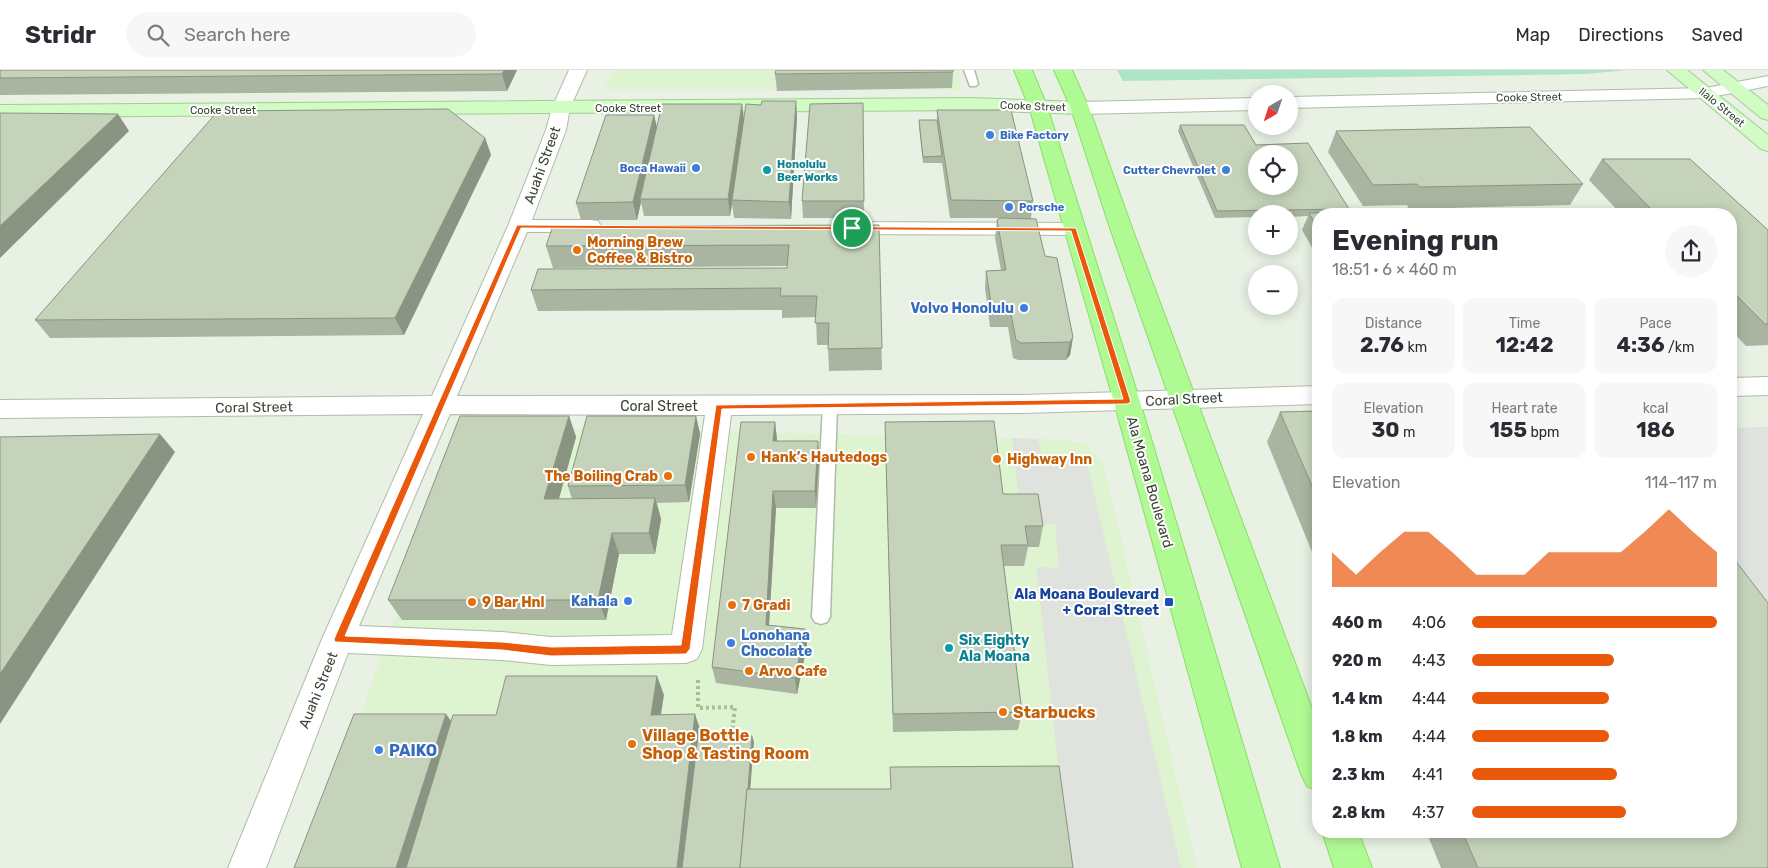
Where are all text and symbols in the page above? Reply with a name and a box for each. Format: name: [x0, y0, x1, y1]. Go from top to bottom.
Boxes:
search box: [126, 12, 476, 57]
text: Stridr: [25, 21, 96, 49]
icon: search: [144, 21, 172, 49]
text: Search here: [184, 23, 291, 46]
text: Map: [1515, 24, 1550, 46]
text: Directions: [1578, 24, 1664, 46]
text: Saved: [1692, 24, 1743, 46]
north arrow: [1248, 85, 1298, 135]
map controls: [1248, 85, 1298, 315]
street label: Ilalo Street: [1696, 85, 1748, 130]
street label: Cooke Street: [1496, 90, 1563, 105]
street label: Cooke Street: [1000, 99, 1067, 114]
street label: Cooke Street: [595, 102, 662, 115]
street label: Cooke Street: [190, 104, 257, 117]
street label: Auahi Street: [521, 124, 565, 206]
marker: Bike Factory: [984, 129, 996, 141]
place label: Bike Factory: [1000, 129, 1069, 142]
button: locate: [1248, 145, 1298, 195]
place label: Honolulu Beer Works: [777, 158, 838, 184]
place label: Boca Hawaii: [620, 162, 686, 175]
marker: Boca Hawaii: [690, 162, 702, 174]
marker: Honolulu Beer Works: [761, 164, 773, 176]
place label: Cutter Chevrolet: [1123, 164, 1216, 177]
marker: Cutter Chevrolet: [1220, 164, 1232, 176]
marker: Porsche: [1003, 201, 1015, 213]
place label: Porsche: [1019, 201, 1065, 214]
button: +: [1248, 205, 1298, 255]
pin: [831, 207, 873, 249]
icon: arrive: [838, 214, 866, 242]
text: Evening run: [1332, 224, 1499, 257]
button: share: [1665, 225, 1717, 277]
place label: Morning Brew Coffee & Bistro: [587, 234, 692, 267]
marker: Morning Brew Coffee & Bistro: [571, 244, 583, 256]
text: 18:51 · 6 × 460 m: [1332, 260, 1457, 279]
button: −: [1248, 265, 1298, 315]
place label: Volvo Honolulu: [910, 300, 1014, 317]
marker: Volvo Honolulu: [1018, 302, 1030, 314]
text: Distance: [1365, 315, 1422, 332]
text: Time: [1509, 315, 1540, 332]
text: Pace: [1639, 315, 1672, 332]
text: 2.76: [1360, 332, 1404, 357]
text: 12:42: [1495, 332, 1554, 357]
text: 4:36: [1617, 332, 1665, 357]
text: km: [1404, 339, 1427, 356]
text: /km: [1665, 339, 1694, 356]
street label: Coral Street: [1145, 389, 1224, 410]
street label: Coral Street: [215, 398, 293, 417]
street label: Coral Street: [620, 398, 698, 415]
text: Elevation: [1364, 400, 1424, 417]
text: Heart rate: [1492, 400, 1557, 417]
text: kcal: [1643, 400, 1668, 417]
street label: Ala Moana Boulevard: [1123, 414, 1176, 550]
text: 30: [1371, 417, 1400, 442]
text: 155: [1489, 417, 1527, 442]
text: 186: [1636, 417, 1675, 442]
text: m: [1400, 424, 1416, 441]
text: bpm: [1527, 424, 1560, 441]
place label: Hank’s Hautedogs: [761, 449, 888, 466]
marker: Hank’s Hautedogs: [745, 451, 757, 463]
place label: Highway Inn: [1007, 451, 1092, 468]
marker: Highway Inn: [991, 453, 1003, 465]
place label: The Boiling Crab: [545, 468, 658, 485]
marker: The Boiling Crab: [662, 470, 674, 482]
text: Elevation: [1332, 473, 1401, 492]
text: 114–117 m: [1645, 473, 1717, 492]
place label: Ala Moana Boulevard + Coral Street: [1014, 586, 1159, 619]
place label: Kahala: [571, 593, 618, 610]
place label: 9 Bar Hnl: [482, 594, 545, 611]
marker: Kahala: [622, 595, 634, 607]
marker: 9 Bar Hnl: [466, 596, 478, 608]
marker: Ala Moana Boulevard + Coral Street: [1163, 596, 1175, 608]
place label: 7 Gradi: [742, 597, 790, 614]
marker: 7 Gradi: [726, 599, 738, 611]
text: 460 m: [1332, 613, 1382, 632]
text: 4:06: [1412, 613, 1446, 632]
place label: Lonohana Chocolate: [741, 627, 812, 660]
place label: Six Eighty Ala Moana: [959, 632, 1030, 665]
marker: Lonohana Chocolate: [725, 637, 737, 649]
marker: Six Eighty Ala Moana: [943, 642, 955, 654]
street label: Auahi Street: [295, 649, 342, 731]
text: 920 m: [1332, 651, 1382, 670]
text: 4:43: [1412, 651, 1446, 670]
place label: Arvo Cafe: [759, 663, 827, 680]
marker: Arvo Cafe: [743, 665, 755, 677]
text: 1.4 km: [1332, 689, 1383, 708]
text: 4:44: [1412, 689, 1446, 708]
place label: Starbucks: [1013, 703, 1096, 722]
marker: Starbucks: [997, 706, 1009, 718]
place label: Village Bottle Shop & Tasting Room: [642, 726, 809, 763]
text: 1.8 km: [1332, 727, 1383, 746]
text: 4:44: [1412, 727, 1446, 746]
marker: Village Bottle Shop & Tasting Room: [626, 738, 638, 750]
place label: PAIKO: [389, 741, 437, 760]
marker: PAIKO: [373, 744, 385, 756]
text: 2.3 km: [1332, 765, 1385, 784]
text: 4:41: [1412, 765, 1443, 784]
text: 2.8 km: [1332, 803, 1385, 822]
text: 4:37: [1412, 803, 1444, 822]

